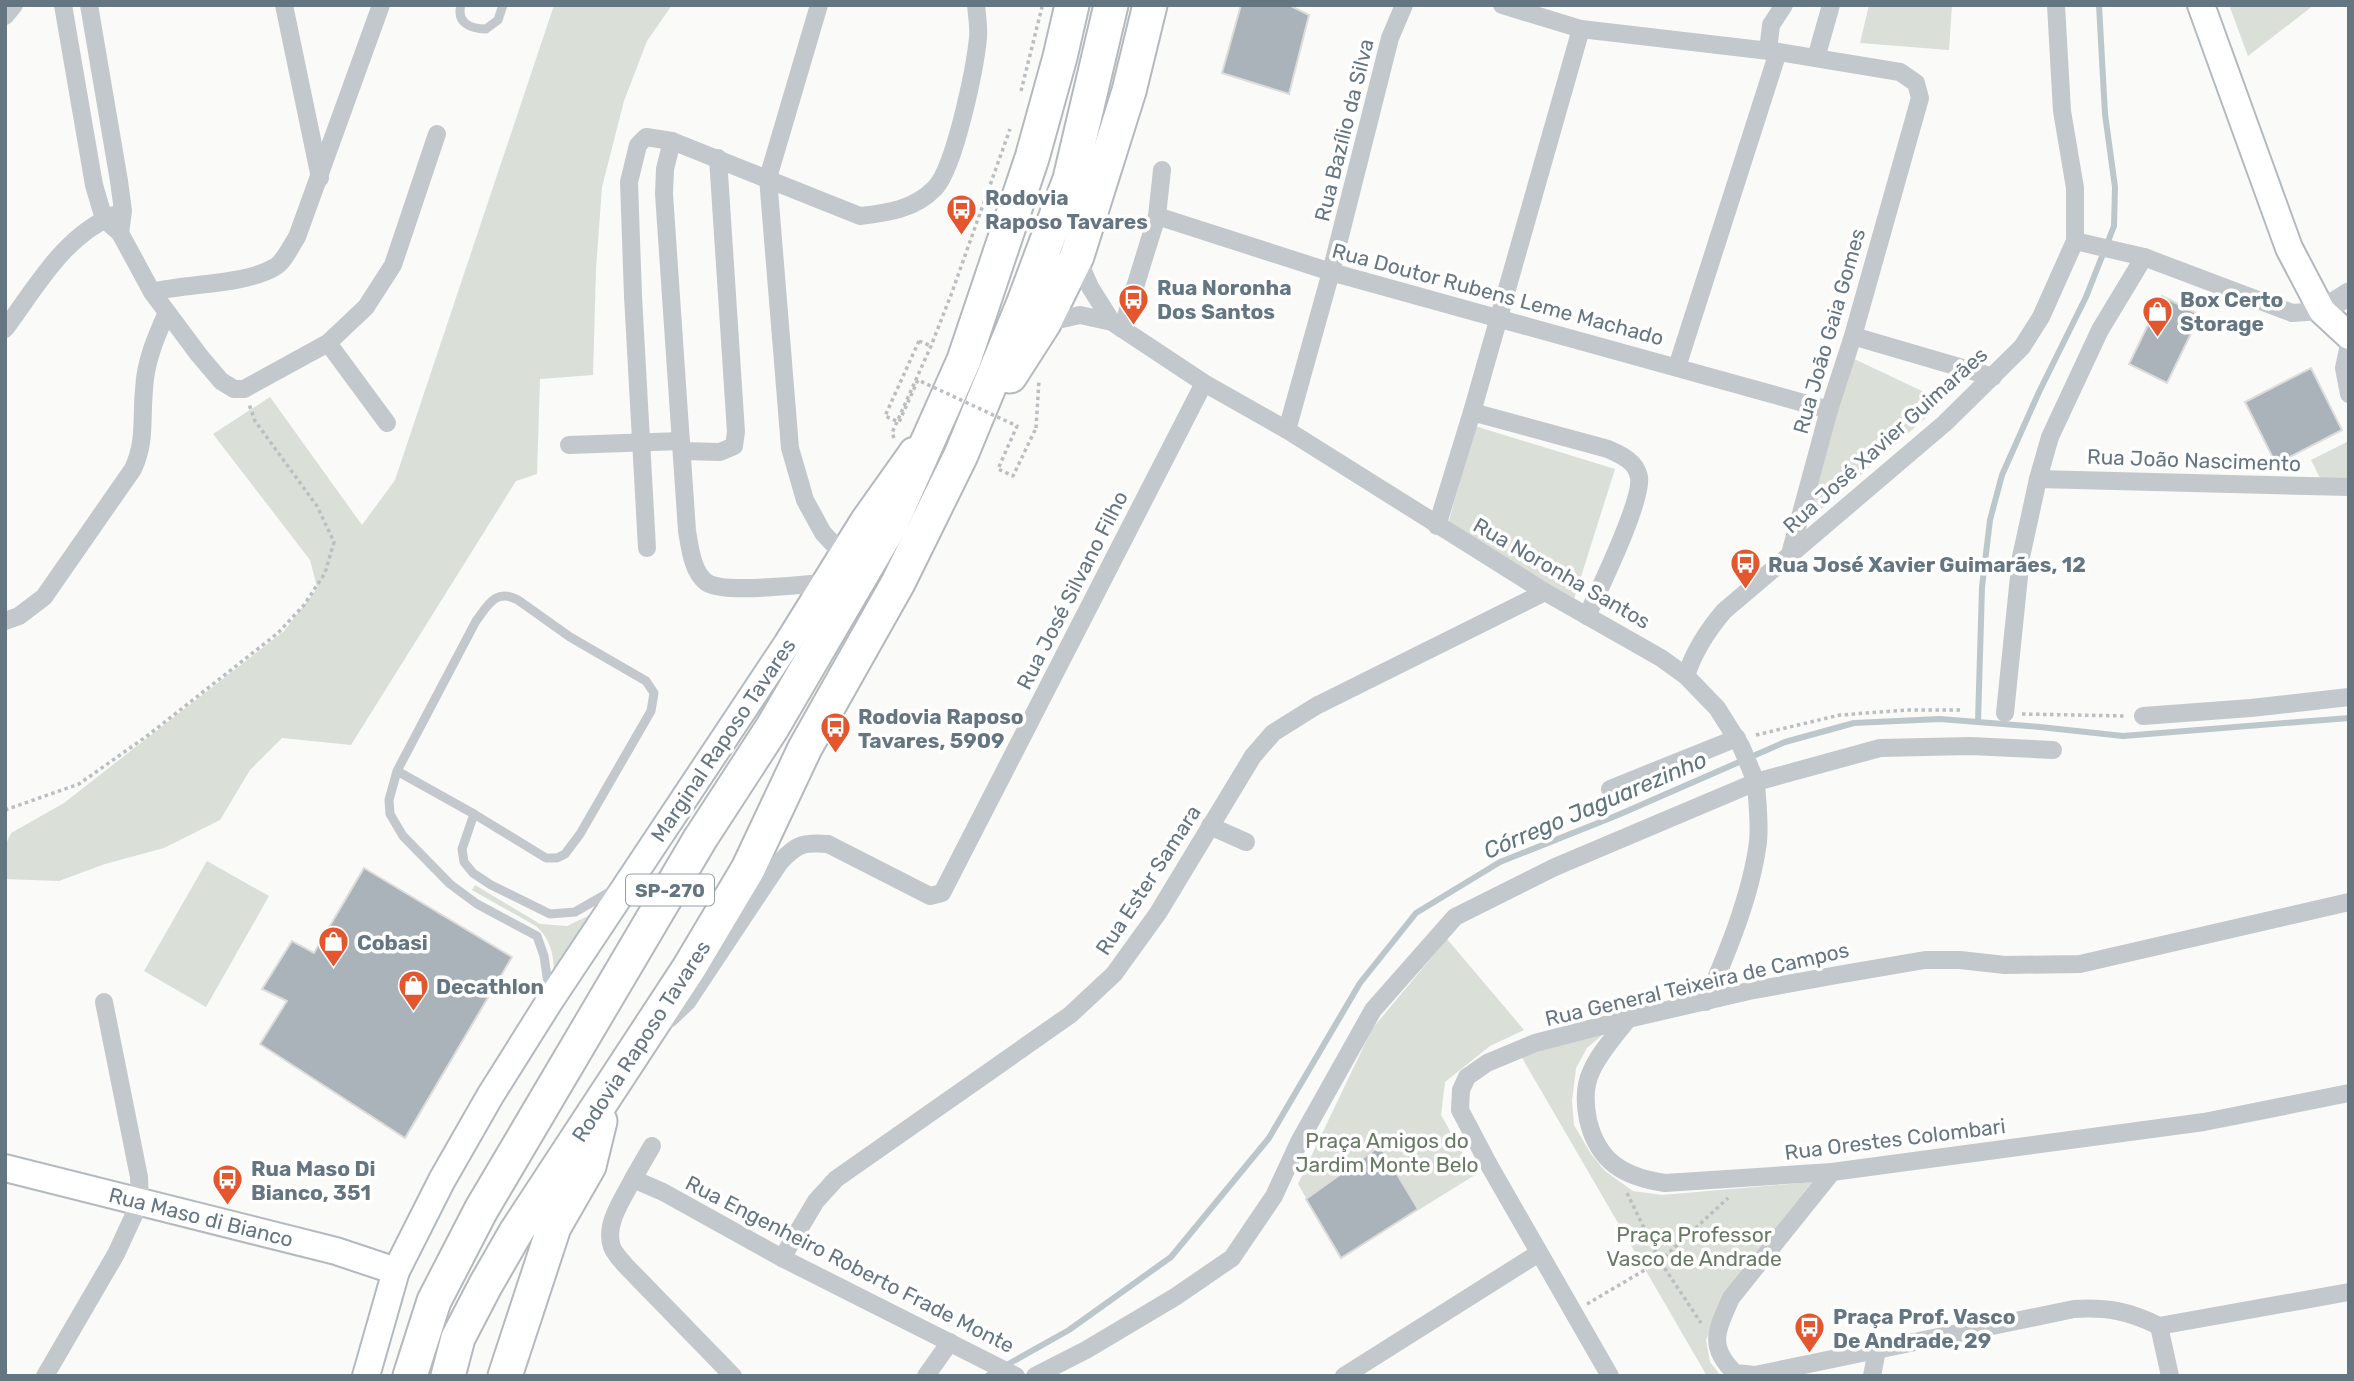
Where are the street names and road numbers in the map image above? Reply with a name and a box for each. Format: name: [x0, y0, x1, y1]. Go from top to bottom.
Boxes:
street label: Rua Bazílio da Silva: [1309, 36, 1379, 224]
street label: Rua João Gaia Gomes: [1788, 225, 1870, 437]
street label: Rua Doutor Rubens Leme Machado: [1330, 238, 1666, 350]
street label: Rua José Xavier Guimarães: [1778, 342, 1992, 538]
street label: Rua João Nascimento: [2087, 444, 2301, 476]
street label: Rua José Silvano Filho: [1011, 487, 1133, 693]
street label: Rua Noronha Santos: [1469, 512, 1655, 634]
street label: Marginal Raposo Tavares: [645, 633, 801, 847]
street label: Rua Ester Samara: [1090, 800, 1206, 960]
road number: SP-270: [626, 874, 714, 906]
street label: Rodovia Raposo Tavares: [566, 936, 716, 1146]
street label: Rua General Teixeira de Campos: [1543, 937, 1851, 1031]
street label: Rua Orestes Colombari: [1783, 1113, 2007, 1165]
street label: Rua Engenheiro Roberto Frade Monte: [681, 1170, 1019, 1358]
street label: Rua Maso di Bianco: [106, 1182, 296, 1252]

